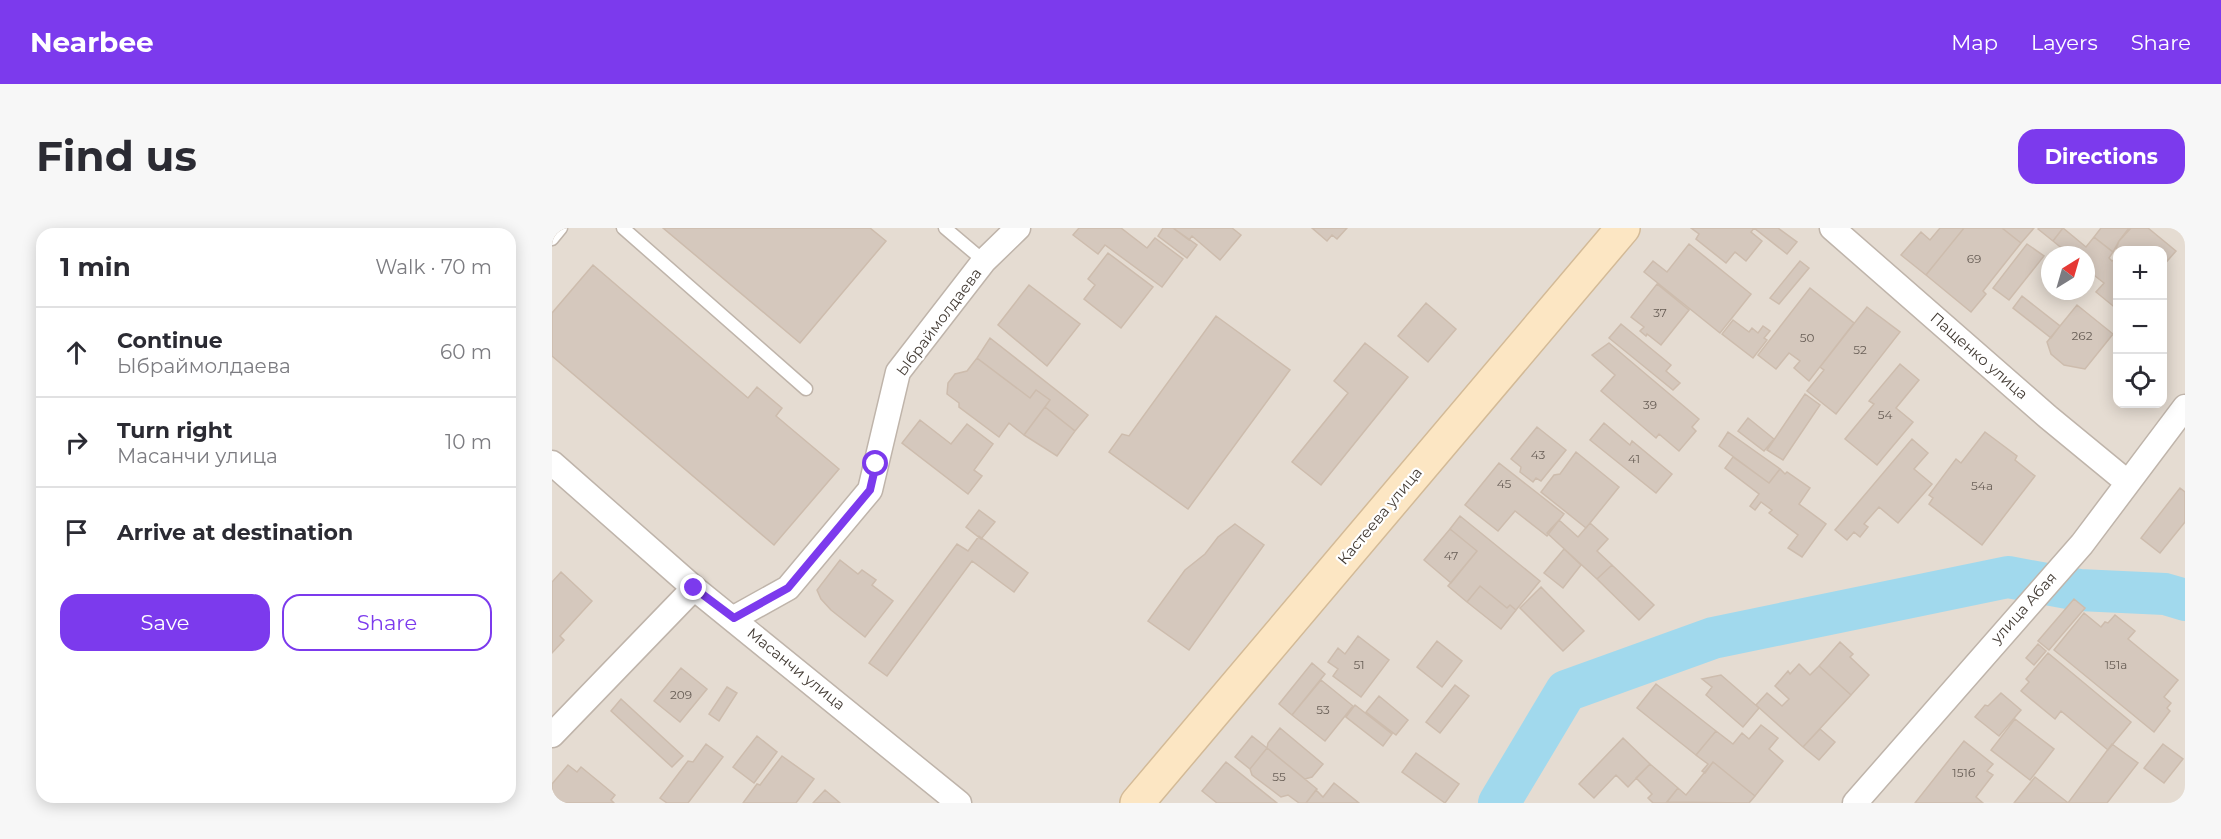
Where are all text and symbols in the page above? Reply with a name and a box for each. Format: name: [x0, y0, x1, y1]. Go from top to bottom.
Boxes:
text: Nearbee: [30, 25, 154, 59]
text: Map: [1951, 30, 1998, 55]
text: Layers: [2031, 30, 2098, 55]
text: Share: [2131, 30, 2191, 55]
button: Directions: [2018, 129, 2185, 184]
text: Find us: [36, 130, 197, 182]
north arrow: [2041, 246, 2095, 300]
map controls: [2113, 246, 2167, 408]
button: +: [2113, 246, 2167, 300]
text: 1 min: [60, 251, 131, 283]
house number: 69: [1967, 251, 1981, 266]
text: Walk · 70 m: [375, 255, 492, 279]
street label: Ыбраймолдаева: [892, 264, 985, 379]
button: −: [2113, 300, 2167, 354]
house number: 37: [1653, 305, 1667, 320]
street label: Пащенко улица: [1927, 308, 2032, 403]
text: Continue: [117, 327, 223, 354]
house number: 262: [2072, 328, 2093, 343]
house number: 50: [1800, 330, 1814, 345]
icon: ahead: [60, 336, 93, 369]
text: 60 m: [440, 340, 492, 364]
house number: 52: [1853, 342, 1867, 357]
text: Ыбраймолдаева: [117, 354, 291, 378]
button: locate: [2113, 354, 2167, 408]
house number: 39: [1643, 397, 1657, 412]
house number: 54: [1878, 407, 1892, 422]
text: Turn right: [117, 417, 232, 444]
icon: right: [60, 426, 93, 459]
text: 10 m: [445, 430, 492, 454]
text: Масанчи улица: [117, 444, 278, 468]
house number: 43: [1531, 447, 1545, 462]
route start: [862, 450, 888, 476]
house number: 41: [1628, 451, 1640, 466]
street label: Кастеева улица: [1333, 463, 1426, 568]
house number: 45: [1497, 476, 1512, 491]
house number: 54а: [1971, 478, 1993, 493]
icon: arrive: [60, 516, 93, 549]
text: Arrive at destination: [117, 519, 353, 546]
house number: 47: [1444, 548, 1458, 563]
street label: улица Абая: [1986, 568, 2061, 648]
route end: [680, 574, 706, 600]
button: Save: [60, 594, 270, 651]
button: Share: [282, 594, 492, 651]
street label: Масанчи улица: [743, 623, 849, 714]
house number: 51: [1353, 657, 1365, 672]
house number: 151а: [2105, 657, 2127, 672]
house number: 209: [670, 687, 692, 702]
house number: 53: [1316, 702, 1330, 717]
house number: 151б: [1952, 765, 1976, 780]
house number: 55: [1272, 769, 1286, 784]

